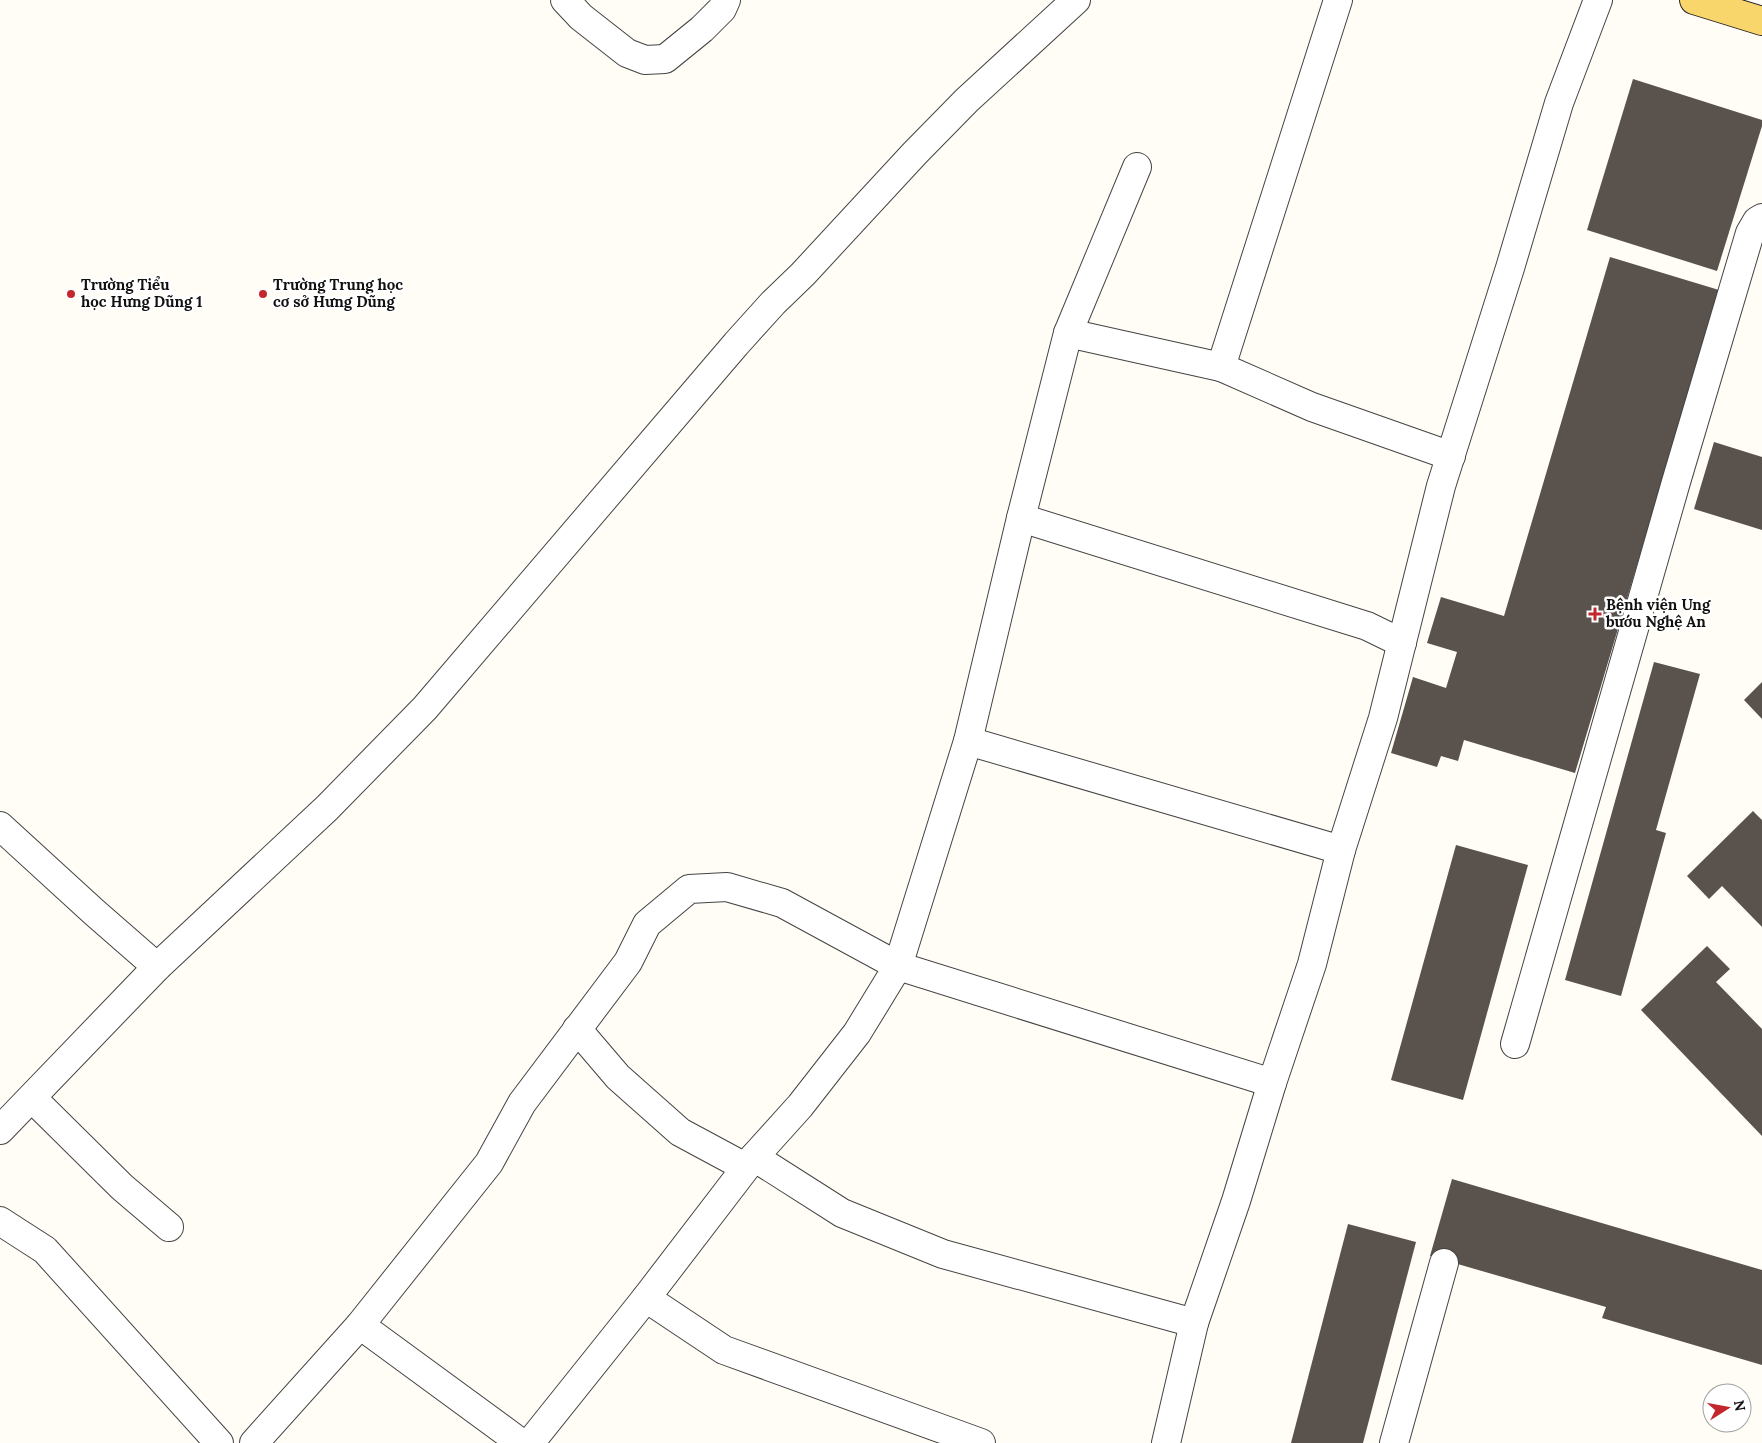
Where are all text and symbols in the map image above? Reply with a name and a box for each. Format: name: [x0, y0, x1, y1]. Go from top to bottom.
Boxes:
place label: Trường Tiểu học Hưng Dũng 1: [81, 275, 202, 311]
place label: Trường Trung học cơ sở Hưng Dũng: [273, 275, 403, 311]
marker: Trường Tiểu học Hưng Dũng 1: [65, 288, 77, 300]
marker: Trường Trung học cơ sở Hưng Dũng: [257, 288, 269, 300]
place label: Bệnh viện Ung bướu Nghệ An: [1605, 595, 1711, 631]
marker: Bệnh viện Ung bướu Nghệ An: [1588, 607, 1602, 621]
north arrow: [1702, 1383, 1752, 1433]
text: N: [1730, 1398, 1750, 1413]

